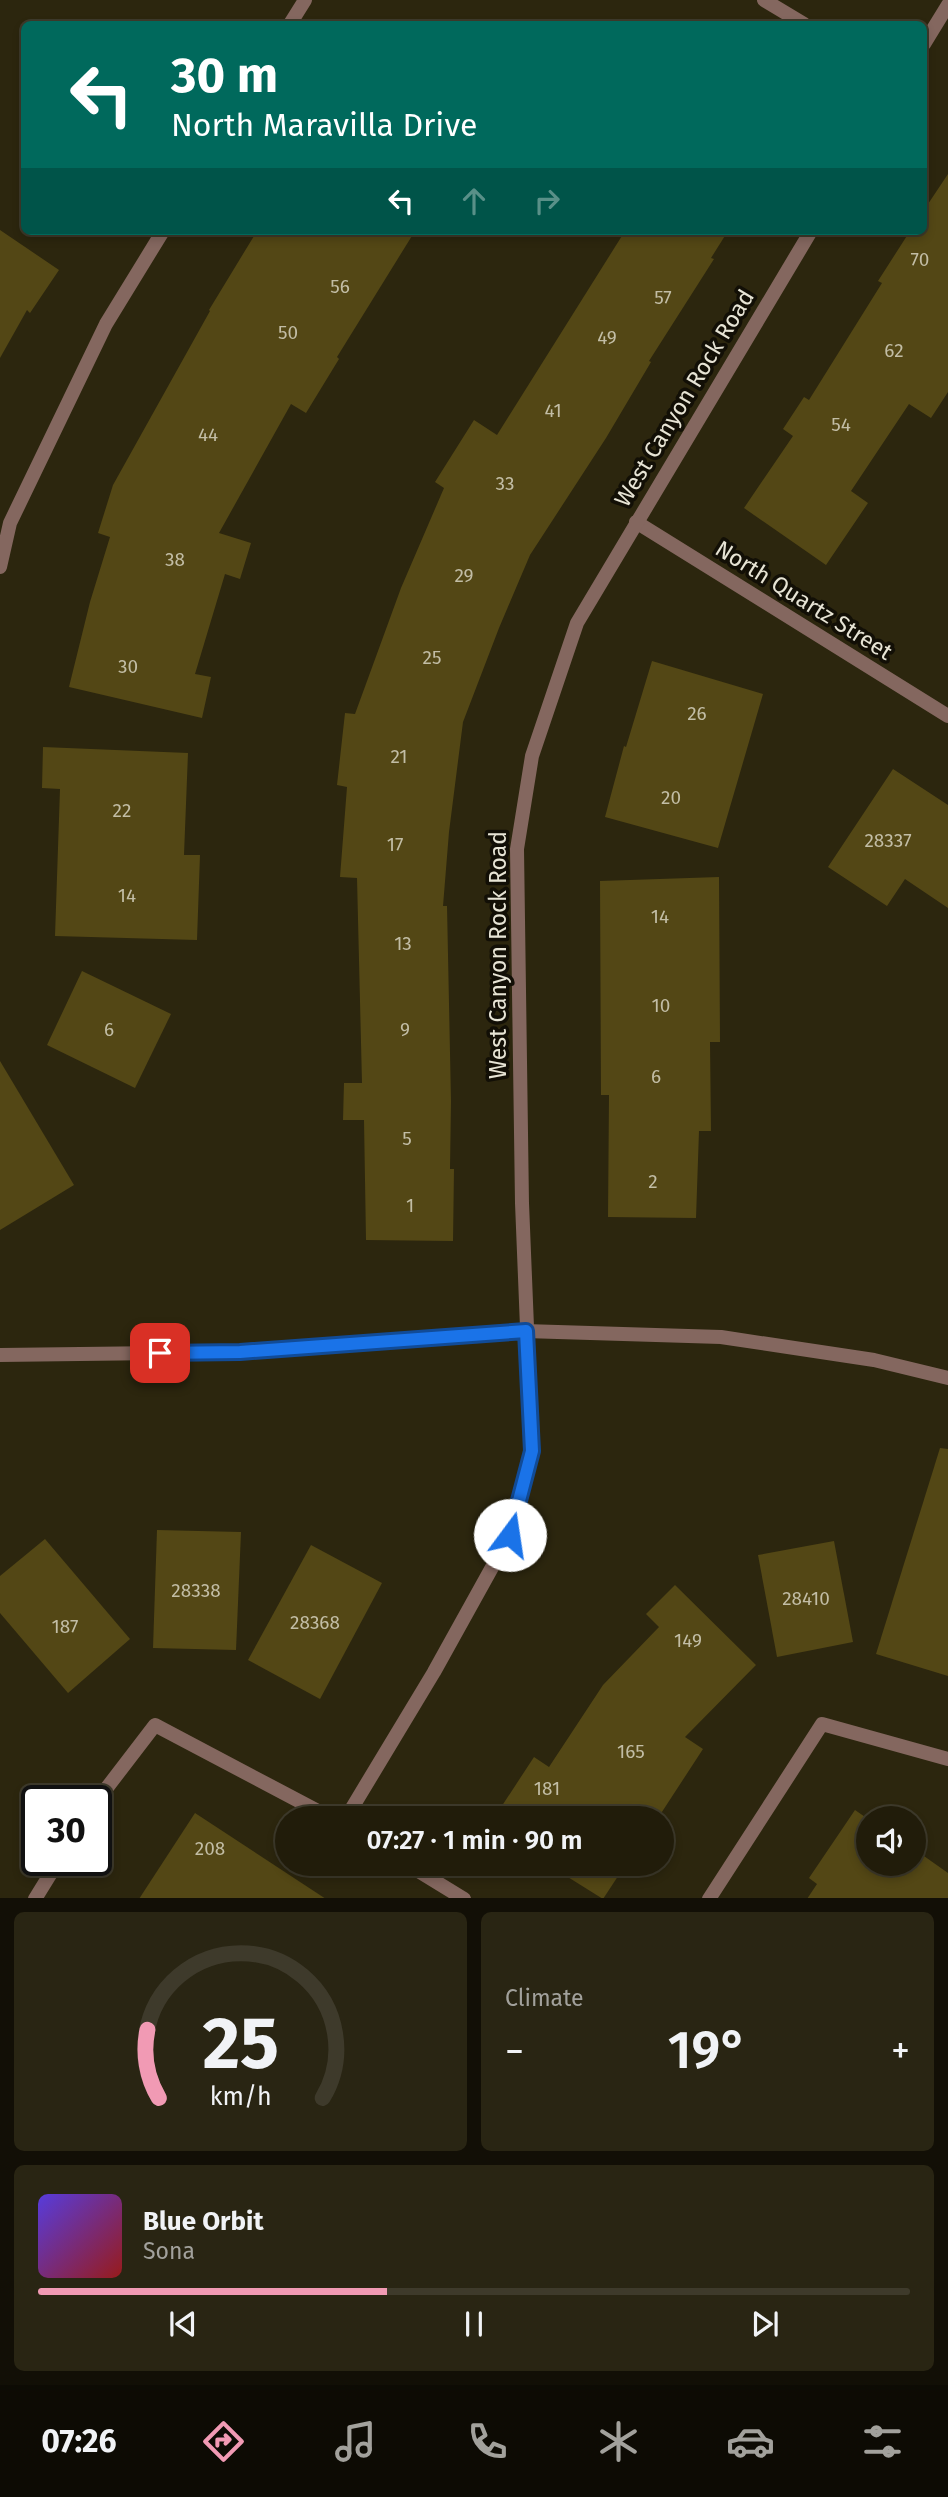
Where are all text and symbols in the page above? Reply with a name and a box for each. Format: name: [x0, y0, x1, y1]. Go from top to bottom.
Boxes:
text: 30 m: [171, 46, 278, 105]
icon: left: [56, 49, 147, 140]
text: North Maravilla Drive: [171, 106, 477, 144]
icon: left: [382, 182, 420, 220]
icon: ahead: [455, 182, 493, 220]
icon: right: [528, 182, 566, 220]
house number: 70: [911, 248, 929, 271]
house number: 56: [330, 275, 350, 298]
street label: West Canyon Rock Road: [608, 284, 760, 512]
house number: 57: [654, 286, 672, 309]
house number: 50: [278, 321, 298, 344]
house number: 49: [597, 326, 617, 349]
house number: 62: [884, 339, 904, 362]
house number: 41: [544, 399, 562, 422]
house number: 54: [831, 413, 851, 436]
house number: 44: [198, 423, 218, 446]
house number: 33: [496, 472, 514, 495]
street label: North Quartz Street: [710, 534, 898, 666]
house number: 38: [165, 548, 185, 571]
house number: 29: [454, 564, 474, 587]
house number: 25: [423, 646, 441, 669]
house number: 30: [118, 655, 138, 678]
house number: 26: [687, 702, 707, 725]
house number: 21: [390, 745, 408, 768]
house number: 20: [661, 786, 681, 809]
house number: 22: [113, 799, 131, 822]
house number: 28337: [864, 829, 912, 852]
street label: West Canyon Rock Road: [484, 831, 512, 1079]
house number: 17: [387, 833, 403, 856]
house number: 14: [118, 884, 136, 907]
house number: 14: [651, 905, 669, 928]
house number: 13: [394, 932, 412, 955]
house number: 10: [652, 994, 670, 1017]
house number: 6: [104, 1018, 114, 1041]
house number: 9: [400, 1018, 410, 1041]
house number: 6: [651, 1065, 661, 1088]
house number: 5: [402, 1127, 412, 1150]
house number: 2: [648, 1170, 658, 1193]
house number: 1: [406, 1194, 414, 1217]
pin: [130, 1323, 190, 1383]
icon: arrive: [141, 1334, 179, 1372]
position arrow: [473, 1498, 547, 1572]
house number: 28338: [171, 1579, 221, 1602]
house number: 28410: [782, 1587, 830, 1610]
house number: 28368: [290, 1611, 340, 1634]
house number: 187: [52, 1615, 78, 1638]
house number: 149: [674, 1629, 702, 1652]
house number: 165: [617, 1740, 645, 1763]
house number: 181: [534, 1777, 560, 1800]
speed limit sign: 30: [21, 1785, 112, 1876]
map controls: [856, 1806, 926, 1876]
button: sound: [856, 1806, 926, 1876]
text: 07:27 · 1 min · 90 m: [366, 1825, 583, 1856]
house number: 208: [195, 1837, 225, 1860]
text: Climate: [505, 1984, 584, 2012]
text: 25: [202, 2000, 279, 2087]
text: 19°: [668, 2019, 747, 2082]
text: −: [505, 2028, 524, 2074]
text: +: [891, 2028, 910, 2074]
text: km/h: [210, 2081, 271, 2111]
text: Blue Orbit: [143, 2206, 263, 2237]
text: Sona: [143, 2237, 195, 2265]
icon: previous: [164, 2305, 202, 2343]
icon: pause: [455, 2305, 493, 2343]
icon: next: [746, 2305, 784, 2343]
icon: directions: [199, 2417, 248, 2466]
icon: music: [331, 2417, 380, 2466]
icon: phone: [463, 2417, 512, 2466]
icon: climate: [594, 2417, 643, 2466]
icon: car: [726, 2417, 775, 2466]
icon: filters: [858, 2417, 907, 2466]
text: 07:26: [41, 2422, 117, 2460]

